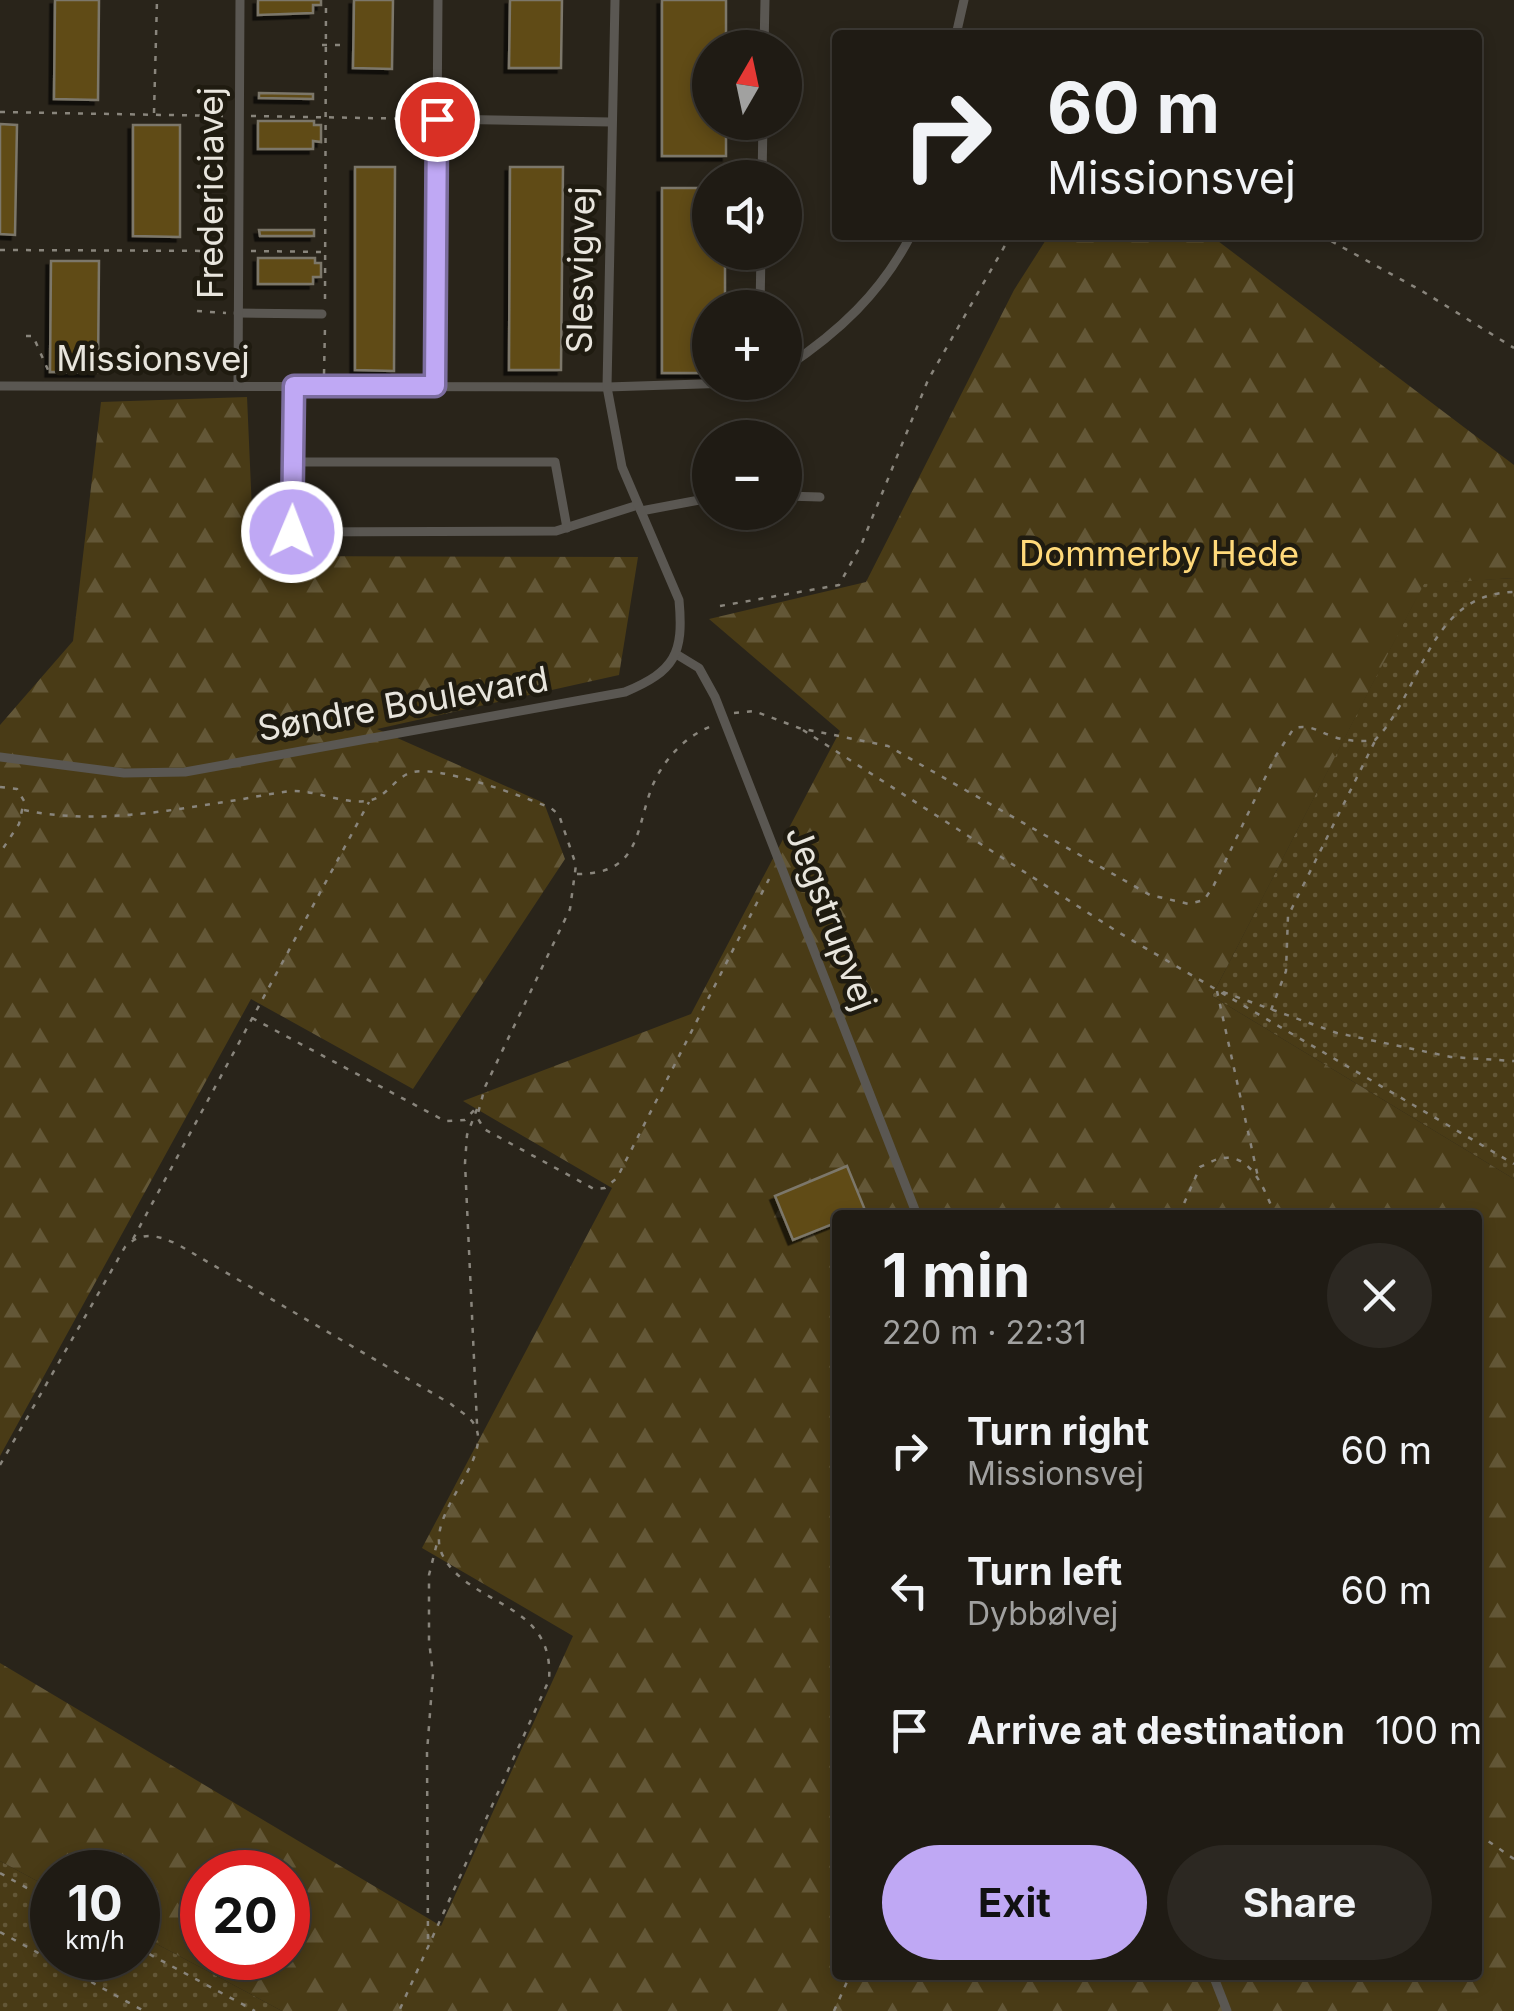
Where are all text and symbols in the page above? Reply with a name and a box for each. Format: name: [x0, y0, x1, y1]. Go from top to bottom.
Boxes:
north arrow: [692, 30, 802, 140]
map controls: [692, 30, 802, 530]
text: 60 m: [1047, 65, 1220, 150]
icon: right: [882, 70, 1012, 200]
pin: [395, 77, 480, 162]
street label: Fredericiavej: [189, 87, 231, 299]
icon: arrive: [410, 92, 465, 147]
text: Missionsvej: [1047, 150, 1296, 205]
button: sound: [692, 160, 802, 270]
street label: Slesvigvej: [558, 186, 602, 354]
button: +: [692, 290, 802, 400]
street label: Missionsvej: [56, 337, 250, 379]
button: −: [692, 420, 802, 530]
position arrow: [240, 480, 344, 584]
park label: Dommerby Hede: [1019, 532, 1299, 574]
street label: Søndre Boulevard: [254, 657, 551, 749]
street label: Jegstrupvej: [778, 819, 886, 1016]
text: 1 min: [882, 1239, 1030, 1311]
button: close: [1327, 1243, 1432, 1348]
text: 220 m · 22:31: [882, 1313, 1087, 1352]
text: Turn right: [967, 1408, 1149, 1454]
icon: right: [882, 1423, 937, 1478]
text: 60 m: [1340, 1427, 1432, 1473]
text: Missionsvej: [967, 1454, 1144, 1493]
text: Turn left: [967, 1548, 1122, 1594]
icon: left: [882, 1563, 937, 1618]
text: 60 m: [1340, 1567, 1432, 1613]
text: Dybbølvej: [967, 1594, 1118, 1633]
icon: arrive: [882, 1703, 937, 1758]
text: Arrive at destination: [967, 1707, 1345, 1753]
text: 100 m: [1375, 1707, 1482, 1753]
button: Exit: [882, 1845, 1147, 1960]
button: Share: [1167, 1845, 1432, 1960]
speed limit sign: 20: [180, 1850, 310, 1980]
text: 10: [67, 1873, 123, 1933]
text: km/h: [65, 1925, 125, 1955]

